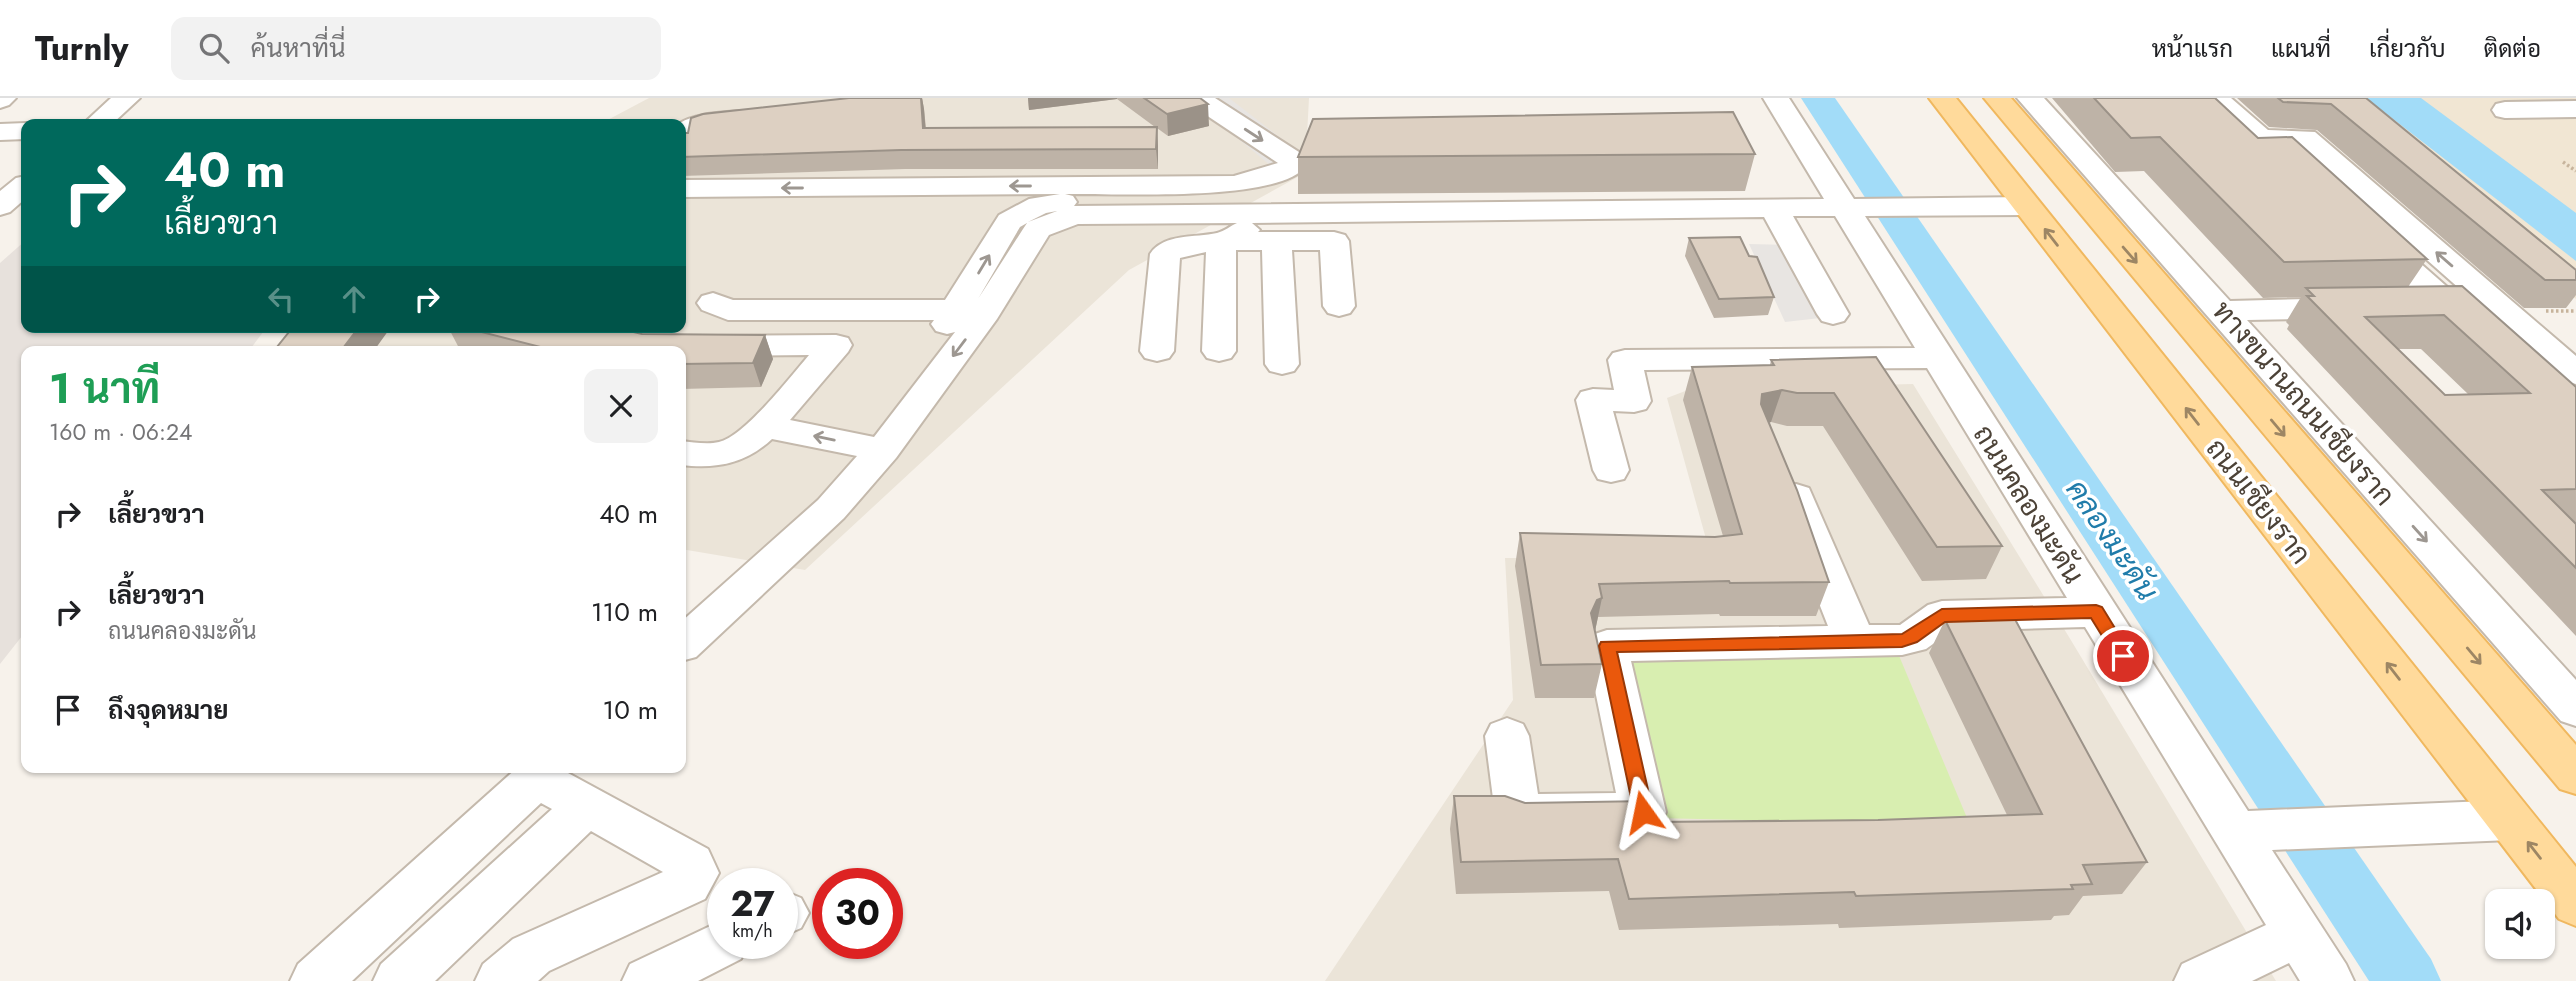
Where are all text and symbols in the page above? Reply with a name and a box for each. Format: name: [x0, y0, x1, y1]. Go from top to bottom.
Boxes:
search box: [171, 17, 661, 80]
text: Turnly: [35, 25, 129, 72]
icon: search: [195, 29, 233, 67]
text: ค้นหาที่นี่: [251, 29, 346, 67]
text: หน้าแรก: [2152, 31, 2233, 66]
text: แผนที่: [2271, 31, 2331, 66]
text: เกี่ยวกับ: [2369, 31, 2446, 66]
text: ติดต่อ: [2484, 31, 2541, 66]
one-way arrow: [1244, 129, 1264, 143]
text: 40 m: [164, 135, 286, 205]
icon: right: [49, 147, 140, 238]
one-way arrow: [1008, 179, 1031, 193]
one-way arrow: [781, 181, 804, 194]
text: เลี้ยวขวา: [164, 200, 278, 246]
one-way arrow: [2044, 228, 2059, 246]
one-way arrow: [2122, 245, 2138, 263]
one-way arrow: [2435, 251, 2453, 267]
one-way arrow: [977, 255, 991, 275]
icon: left: [262, 280, 300, 318]
icon: ahead: [335, 280, 373, 318]
icon: right: [408, 280, 446, 318]
street label: ทางขนานถนนเชียงราก: [2206, 294, 2402, 512]
one-way arrow: [952, 338, 967, 356]
text: 1 นาที: [49, 358, 160, 419]
button: close: [584, 369, 658, 443]
one-way arrow: [2184, 407, 2199, 425]
text: 160 m · 06:24: [49, 415, 192, 449]
street label: ถนนคลองมะดัน: [1963, 417, 2094, 592]
one-way arrow: [2270, 418, 2286, 436]
one-way arrow: [813, 430, 836, 444]
street label: ถนนเชียงราก: [2200, 432, 2318, 570]
water label: คลองมะดัน: [2056, 470, 2169, 609]
icon: right: [49, 495, 87, 533]
text: เลี้ยวขวา: [108, 495, 205, 533]
text: 40 m: [599, 495, 658, 533]
one-way arrow: [2411, 525, 2428, 542]
text: เลี้ยวขวา: [108, 576, 205, 614]
icon: right: [49, 593, 87, 631]
text: 110 m: [591, 593, 658, 631]
text: ถนนคลองมะดัน: [108, 614, 257, 648]
pin: [2093, 626, 2153, 686]
icon: arrive: [2104, 637, 2142, 675]
one-way arrow: [2466, 647, 2482, 665]
one-way arrow: [2385, 663, 2401, 681]
icon: arrive: [49, 691, 87, 729]
text: ถึงจุดหมาย: [108, 691, 229, 729]
text: 10 m: [603, 691, 658, 729]
position arrow: [1606, 775, 1680, 849]
one-way arrow: [2526, 842, 2541, 860]
speed limit sign: 30: [812, 868, 903, 959]
text: 27: [730, 879, 775, 929]
map controls: [2485, 889, 2555, 959]
button: sound: [2485, 889, 2555, 959]
text: km/h: [732, 918, 773, 944]

